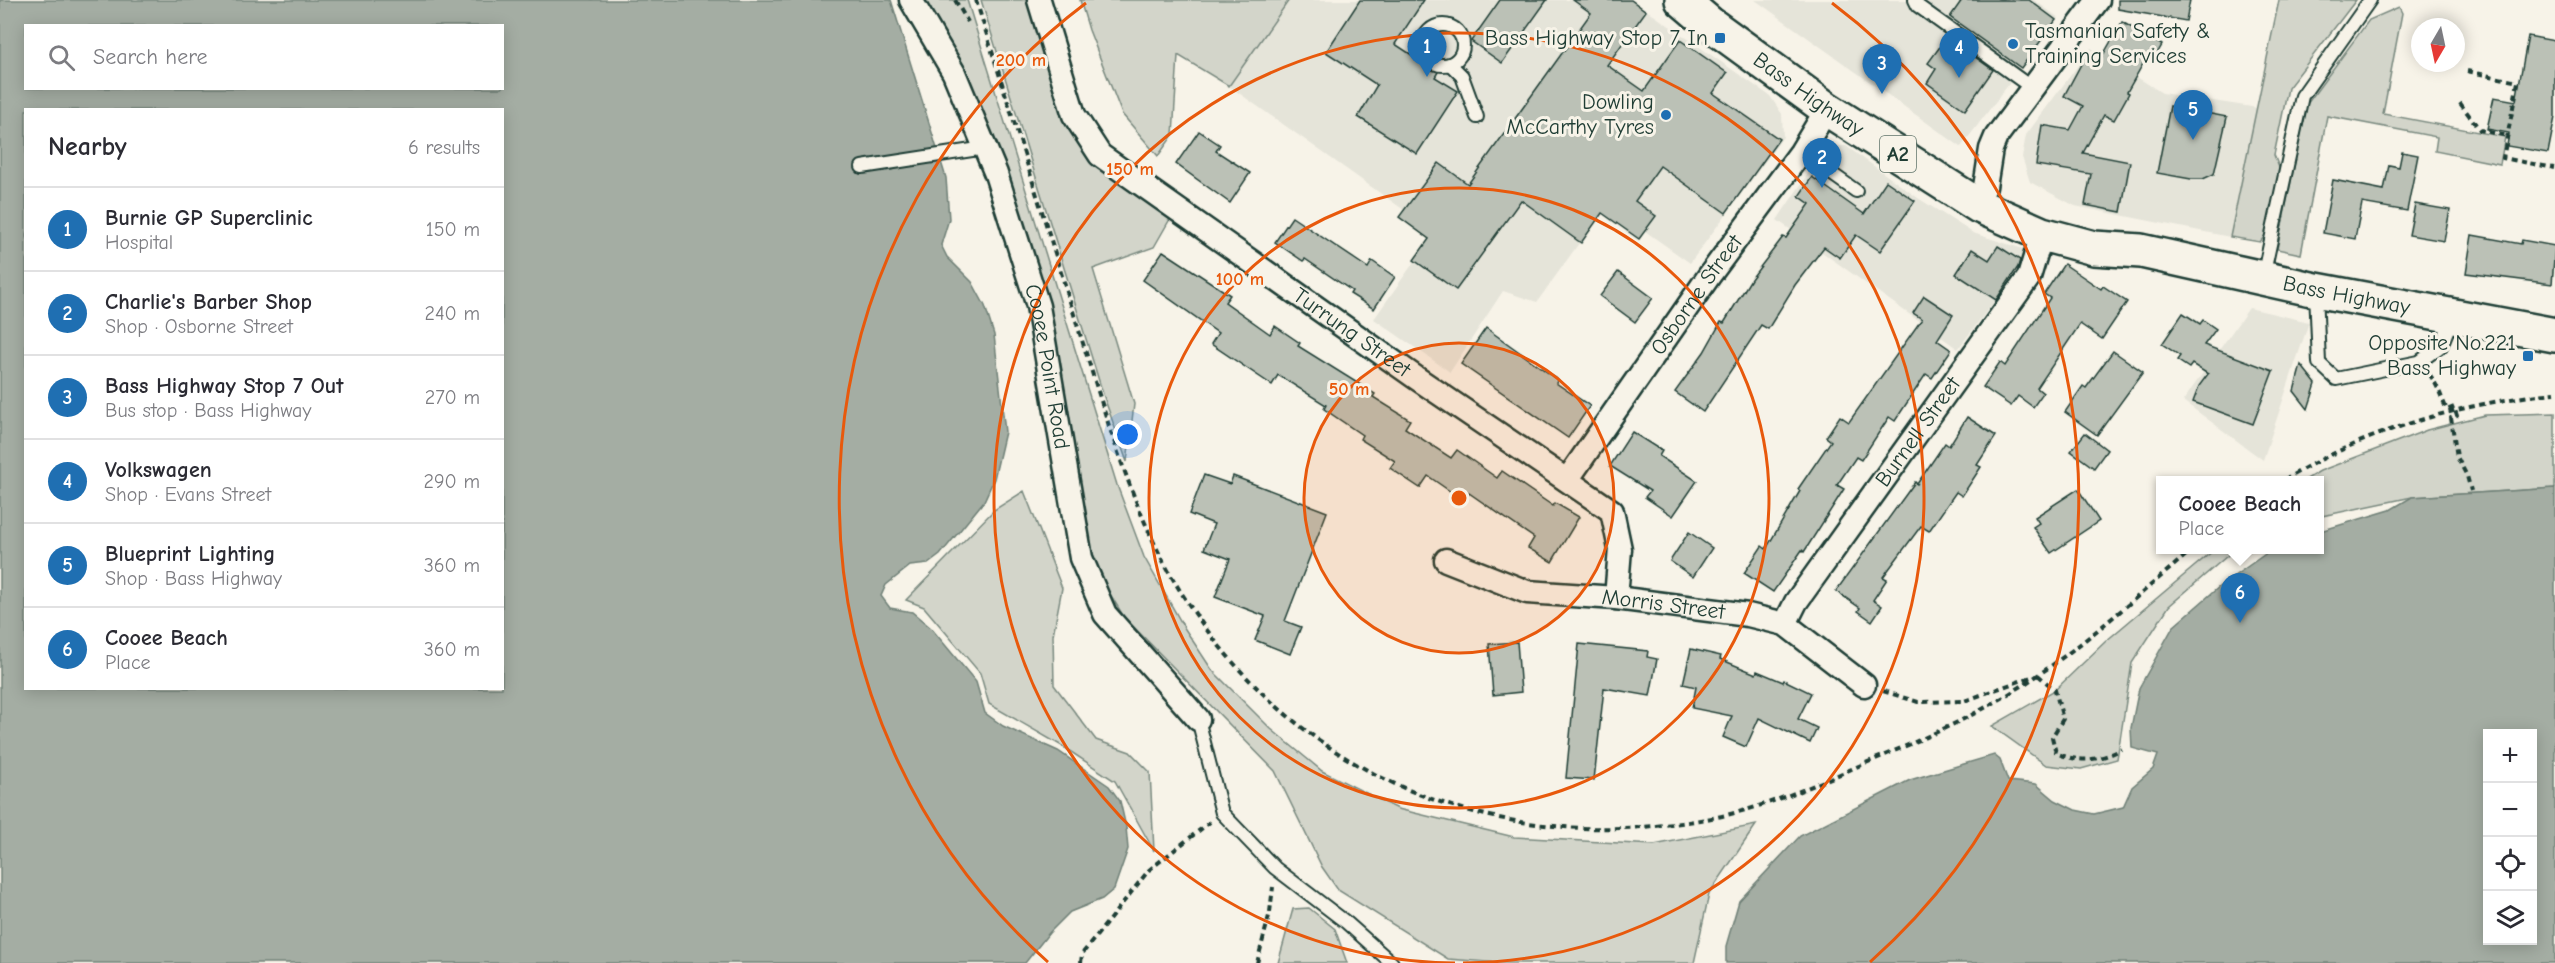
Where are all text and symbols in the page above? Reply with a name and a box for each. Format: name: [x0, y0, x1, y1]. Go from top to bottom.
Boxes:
place label: Tasmanian Safety & Training Services: [2025, 18, 2210, 69]
north arrow: [2411, 18, 2465, 72]
search box: [24, 24, 504, 90]
place label: Bass Highway Stop 7 In: [1485, 25, 1708, 51]
pin: 1: [1408, 28, 1446, 77]
pin: 4: [1940, 28, 1978, 78]
marker: Bass Highway Stop 7 In: [1713, 31, 1727, 45]
marker: Tasmanian Safety & Training Services: [2006, 37, 2020, 51]
icon: search: [45, 41, 78, 74]
text: Search here: [93, 44, 208, 70]
pin: 3: [1862, 44, 1902, 94]
street label: Bass Highway: [1748, 47, 1869, 142]
text: 200 m: [996, 50, 1046, 71]
place label: Dowling McCarthy Tyres: [1506, 89, 1654, 140]
pin: 5: [2174, 90, 2212, 140]
marker: Dowling McCarthy Tyres: [1659, 108, 1673, 122]
text: Nearby: [48, 132, 127, 162]
text: 6 results: [408, 136, 480, 159]
road number: A2: [1880, 136, 1916, 172]
pin: 2: [1802, 138, 1842, 188]
text: 150 m: [1106, 159, 1154, 180]
text: Burnie GP Superclinic: [105, 205, 313, 231]
text: 1: [64, 218, 71, 241]
text: 150 m: [426, 218, 480, 241]
street label: Osborne Street: [1645, 229, 1748, 360]
text: Hospital: [105, 231, 173, 254]
text: 100 m: [1216, 269, 1264, 290]
street label: Bass Highway: [2280, 270, 2412, 320]
street label: Cooee Point Road: [1019, 281, 1075, 451]
street label: Turrung Street: [1288, 282, 1416, 383]
text: Charlie's Barber Shop: [105, 289, 312, 315]
text: 2: [63, 302, 72, 325]
text: 240 m: [425, 302, 480, 325]
text: Shop · Osborne Street: [105, 315, 293, 338]
place label: Opposite No.221 Bass Highway: [2368, 330, 2516, 381]
marker: Opposite No.221 Bass Highway: [2521, 349, 2535, 363]
street label: Burnell Street: [1870, 371, 1967, 492]
text: Bass Highway Stop 7 Out: [105, 373, 343, 399]
text: 50 m: [1329, 379, 1369, 400]
text: 3: [63, 386, 72, 409]
text: 270 m: [425, 386, 480, 409]
text: Bus stop · Bass Highway: [105, 399, 311, 422]
your location: [1113, 420, 1142, 449]
text: Volkswagen: [105, 457, 212, 483]
text: 4: [63, 470, 72, 493]
text: 290 m: [424, 470, 480, 493]
popup: [2156, 476, 2324, 554]
text: Shop · Evans Street: [105, 483, 271, 506]
centre of rings: [1449, 488, 1469, 508]
text: Cooee Beach: [2179, 491, 2301, 517]
text: Place: [2179, 517, 2224, 540]
text: Blueprint Lighting: [105, 541, 275, 567]
text: 5: [62, 554, 73, 577]
text: 360 m: [424, 554, 480, 577]
text: Shop · Bass Highway: [105, 567, 282, 590]
pin: 6: [2220, 574, 2260, 623]
street label: Morris Street: [1601, 584, 1727, 625]
text: Cooee Beach: [105, 625, 228, 651]
text: 6: [62, 638, 73, 661]
text: 360 m: [424, 638, 480, 661]
text: Place: [105, 651, 151, 674]
map controls: [2483, 729, 2537, 945]
button: +: [2483, 729, 2537, 783]
button: −: [2483, 783, 2537, 837]
button: locate: [2483, 837, 2537, 891]
button: layers: [2483, 891, 2537, 945]

